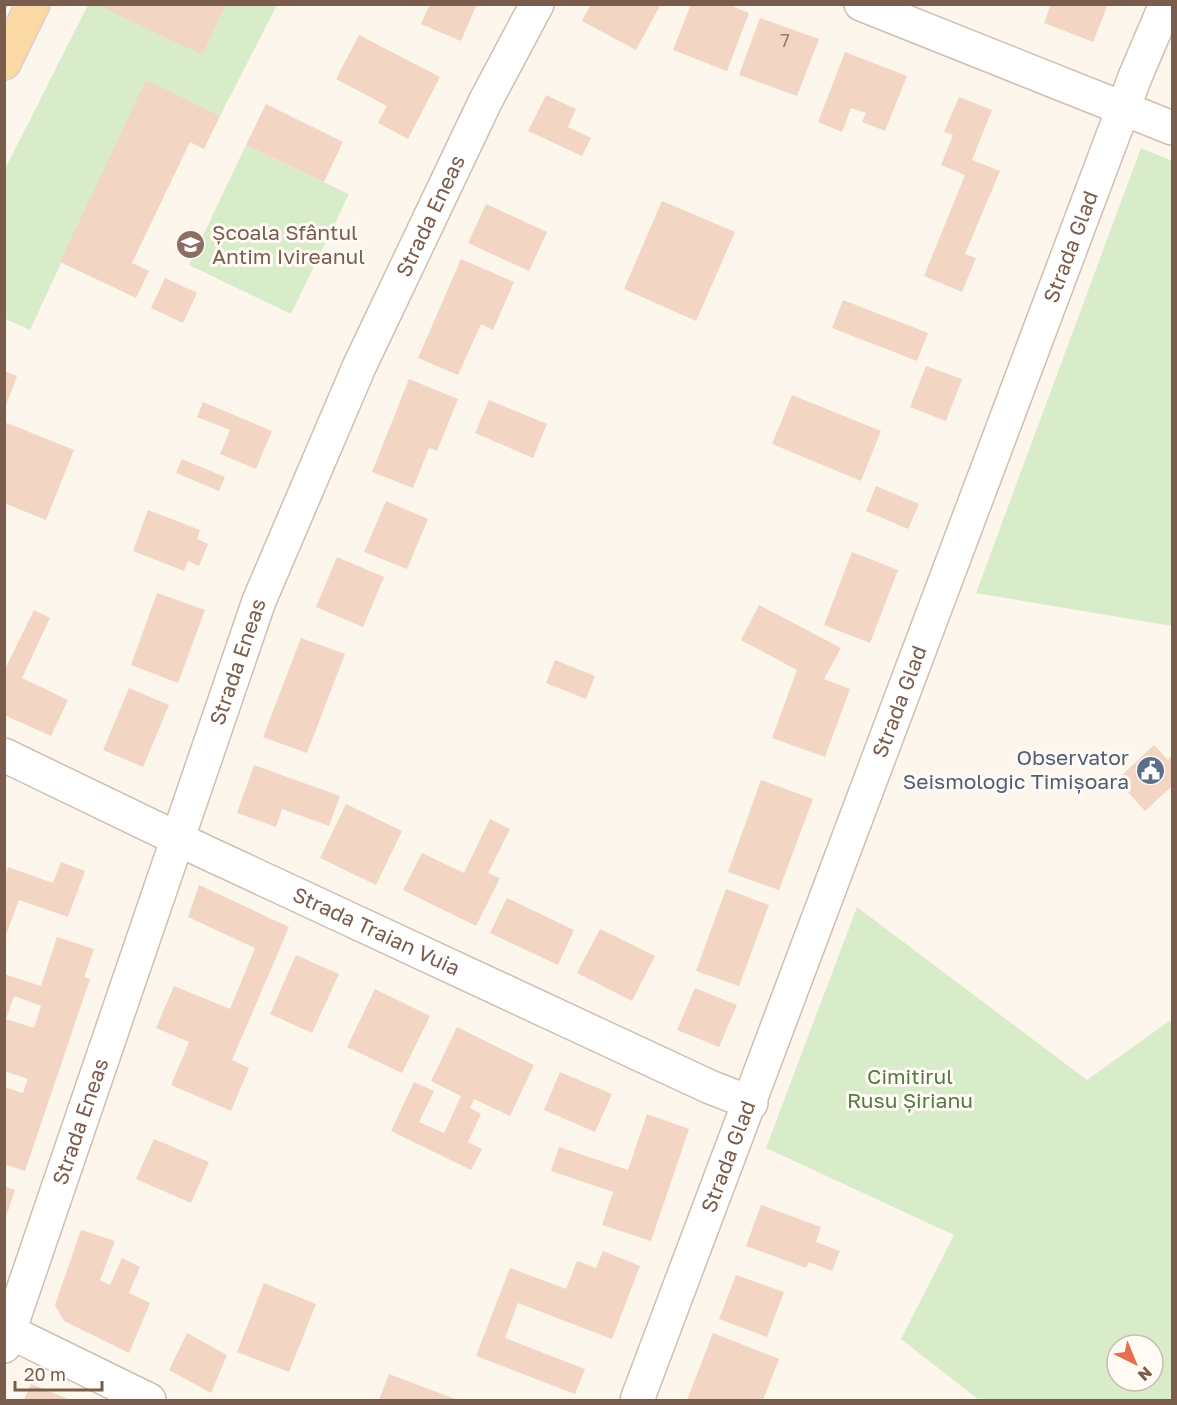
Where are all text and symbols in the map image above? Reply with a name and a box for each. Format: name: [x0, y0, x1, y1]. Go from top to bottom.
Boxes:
house number: 7: [780, 29, 790, 51]
street label: Strada Eneas: [390, 150, 470, 281]
street label: Strada Glad: [1037, 187, 1103, 306]
place label: Școala Sfântul Antim Ivireanul: [212, 219, 365, 269]
school or university icon: Școala Sfântul Antim Ivireanul: [175, 229, 207, 261]
street label: Strada Eneas: [203, 595, 271, 728]
street label: Strada Glad: [866, 642, 932, 761]
place label: Observator Seismologic Timișoara: [903, 744, 1129, 794]
public building icon: Observator Seismologic Timișoara: [1134, 754, 1166, 786]
street label: Strada Traian Vuia: [289, 881, 464, 981]
street label: Strada Eneas: [46, 1055, 114, 1188]
park label: Cimitirul Rusu Șirianu: [847, 1063, 973, 1113]
street label: Strada Glad: [695, 1097, 761, 1216]
north arrow: [1105, 1333, 1165, 1393]
scale bar: [15, 1354, 102, 1392]
text: 20 m: [24, 1363, 66, 1385]
text: N: [1134, 1363, 1157, 1385]

